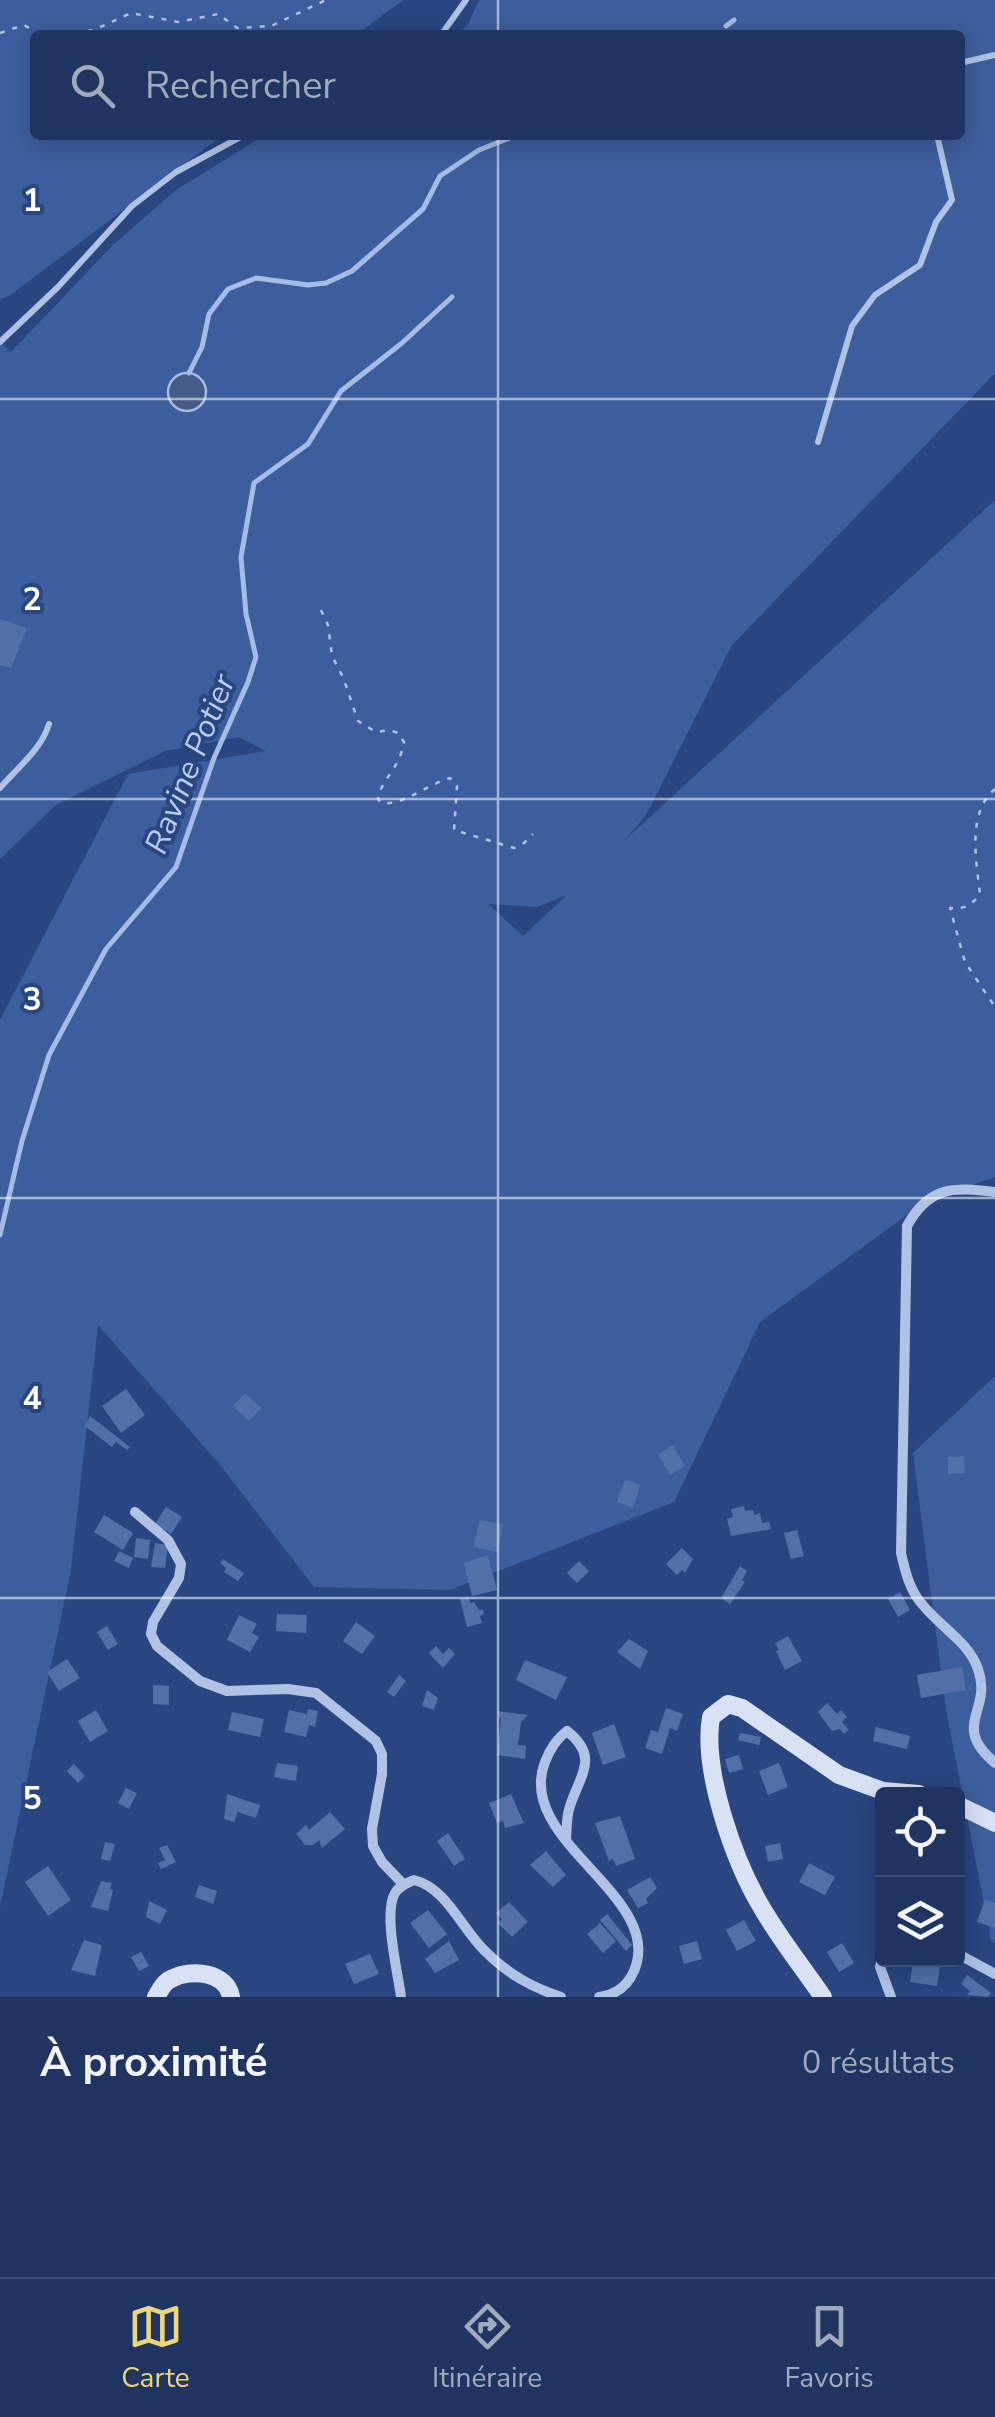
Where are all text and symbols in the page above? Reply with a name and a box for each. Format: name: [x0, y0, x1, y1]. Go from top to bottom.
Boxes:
search box: [30, 30, 965, 140]
icon: search: [65, 58, 120, 113]
text: Rechercher: [145, 60, 336, 111]
text: 1: [22, 179, 42, 222]
text: 2: [22, 578, 42, 621]
water label: Ravine Potier: [135, 667, 246, 860]
text: 3: [22, 978, 42, 1021]
text: 4: [22, 1377, 42, 1420]
text: 5: [22, 1777, 42, 1820]
map controls: [875, 1787, 965, 1967]
button: locate: [875, 1787, 965, 1877]
button: layers: [875, 1877, 965, 1967]
text: À proximité: [40, 2034, 267, 2091]
text: 0 résultats: [802, 2041, 955, 2084]
tab: Carte: [121, 2299, 190, 2397]
tab: Itinéraire: [432, 2299, 542, 2397]
tab: Favoris: [785, 2299, 874, 2397]

